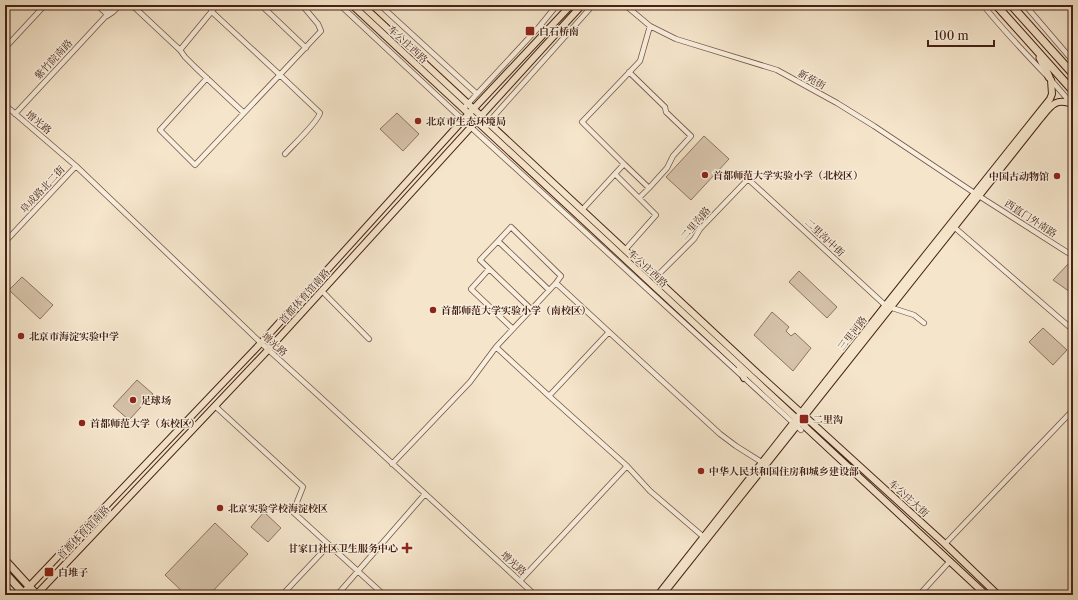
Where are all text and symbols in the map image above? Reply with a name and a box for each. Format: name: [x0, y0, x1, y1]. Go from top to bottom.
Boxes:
scale bar: [928, 22, 994, 48]
street label: 车公庄西路: [385, 23, 430, 66]
marker: 白石桥南: [524, 25, 536, 37]
place label: 白石桥南: [539, 25, 579, 38]
text: 100 m: [934, 28, 969, 43]
street label: 紫竹院南路: [32, 37, 75, 82]
street label: 新苑街: [795, 67, 828, 92]
street label: 增光路: [23, 108, 54, 137]
place label: 北京市生态环境局: [426, 115, 506, 128]
marker: 北京市生态环境局: [413, 116, 423, 126]
street label: 阜成路北二街: [17, 163, 68, 216]
place label: 首都师范大学实验小学（北校区）: [713, 169, 863, 182]
marker: 首都师范大学实验小学（北校区）: [700, 170, 710, 180]
place label: 中国古动物馆: [989, 170, 1049, 183]
marker: 中国古动物馆: [1052, 171, 1062, 181]
street label: 西直门外南路: [1002, 197, 1059, 240]
street label: 二里沟路: [677, 204, 713, 243]
street label: 二里沟中街: [802, 216, 847, 259]
street label: 车公庄西路: [625, 247, 670, 290]
street label: 首都体育馆南路: [276, 266, 333, 327]
place label: 首都师范大学实验小学（南校区）: [441, 304, 591, 317]
marker: 首都师范大学实验小学（南校区）: [428, 305, 438, 315]
street label: 三里河路: [835, 314, 870, 353]
place label: 北京市海淀实验中学: [29, 330, 119, 343]
street label: 增光路: [259, 330, 290, 359]
marker: 北京市海淀实验中学: [16, 331, 26, 341]
place label: 足球场: [141, 394, 171, 407]
marker: 足球场: [128, 395, 138, 405]
marker: 二里沟: [798, 413, 810, 425]
place label: 二里沟: [813, 413, 843, 426]
place label: 首都师范大学（东校区）: [90, 417, 200, 430]
marker: 首都师范大学（东校区）: [77, 418, 87, 428]
place label: 中华人民共和国住房和城乡建设部: [709, 465, 859, 478]
marker: 中华人民共和国住房和城乡建设部: [696, 466, 706, 476]
street label: 车公庄大街: [886, 477, 932, 520]
place label: 北京实验学校海淀校区: [228, 502, 328, 515]
street label: 首都体育馆南路: [54, 503, 112, 562]
marker: 北京实验学校海淀校区: [215, 503, 225, 513]
place label: 甘家口社区卫生服务中心: [288, 542, 398, 555]
marker: 甘家口社区卫生服务中心: [401, 542, 413, 554]
street label: 增光路: [498, 548, 529, 578]
marker: 白堆子: [43, 566, 55, 578]
place label: 白堆子: [58, 566, 88, 579]

